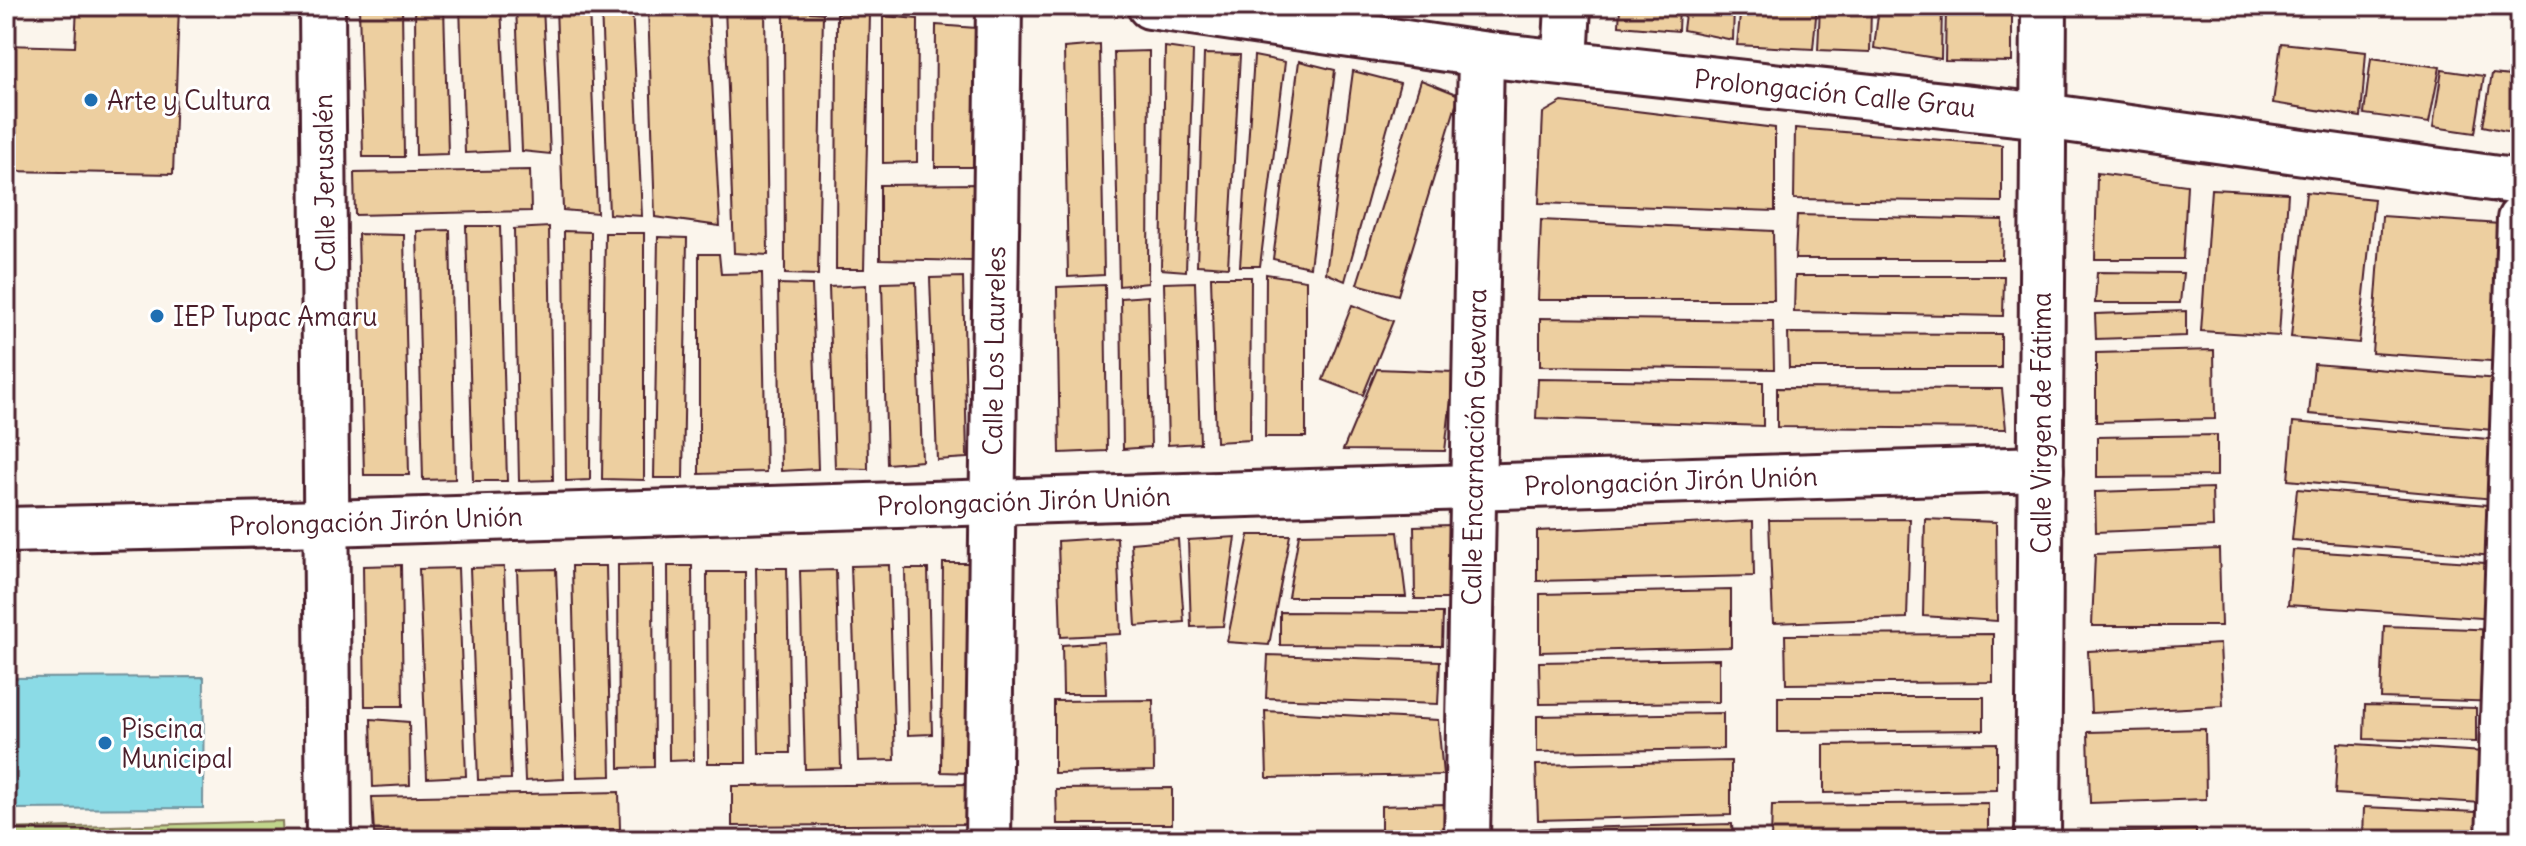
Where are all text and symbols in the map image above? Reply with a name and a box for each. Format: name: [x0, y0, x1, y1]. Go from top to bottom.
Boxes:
street label: Prolongación Calle Grau: [1693, 62, 1977, 124]
place label: Arte y Cultura: [107, 84, 271, 117]
marker: Arte y Cultura: [82, 91, 100, 109]
street label: Calle Jerusalén: [306, 94, 342, 272]
street label: Calle Los Laureles: [976, 246, 1012, 456]
street label: Calle Encarnación Guevara: [1455, 288, 1493, 606]
street label: Calle Virgen de Fátima: [2025, 292, 2058, 554]
place label: IEP Tupac Amaru: [173, 300, 378, 333]
marker: IEP Tupac Amaru: [148, 307, 166, 325]
street label: Prolongación Jirón Unión: [1524, 459, 1818, 503]
street label: Prolongación Jirón Unión: [877, 479, 1171, 523]
street label: Prolongación Jirón Unión: [229, 499, 523, 543]
place label: Piscina Municipal: [121, 712, 233, 775]
marker: Piscina Municipal: [96, 734, 114, 752]

